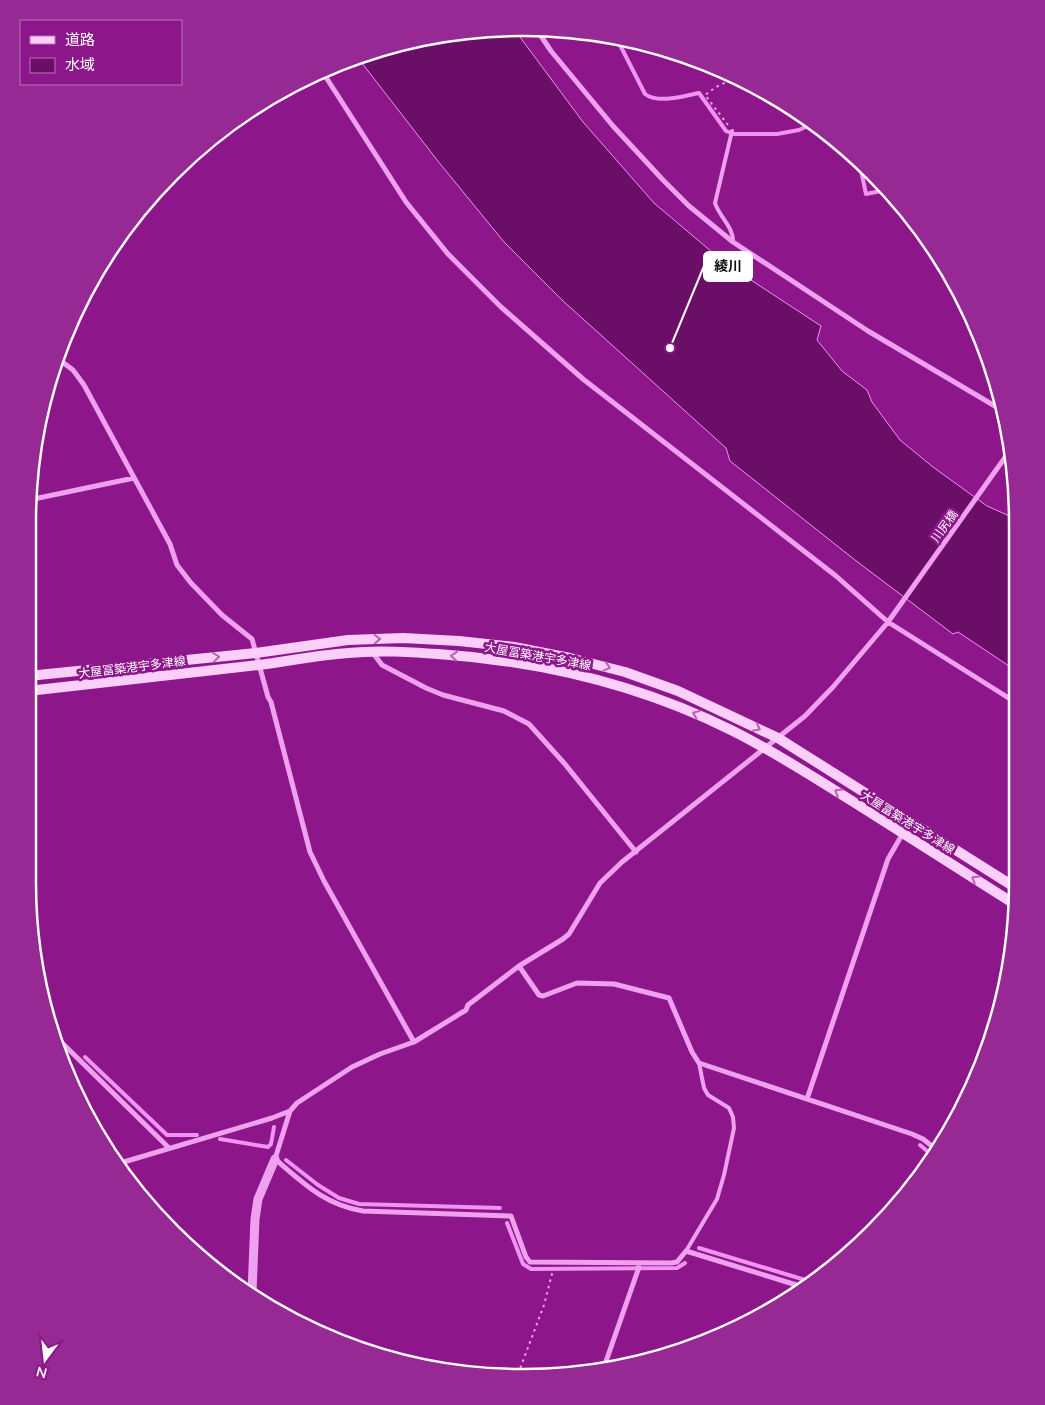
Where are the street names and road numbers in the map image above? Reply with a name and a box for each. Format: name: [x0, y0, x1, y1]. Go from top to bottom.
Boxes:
street label: 川尻橋: [928, 507, 960, 545]
street label: 大屋冨築港宇多津線: [484, 639, 592, 673]
street label: 大屋冨築港宇多津線: [77, 653, 187, 681]
street label: 大屋冨築港宇多津線: [858, 787, 958, 857]

